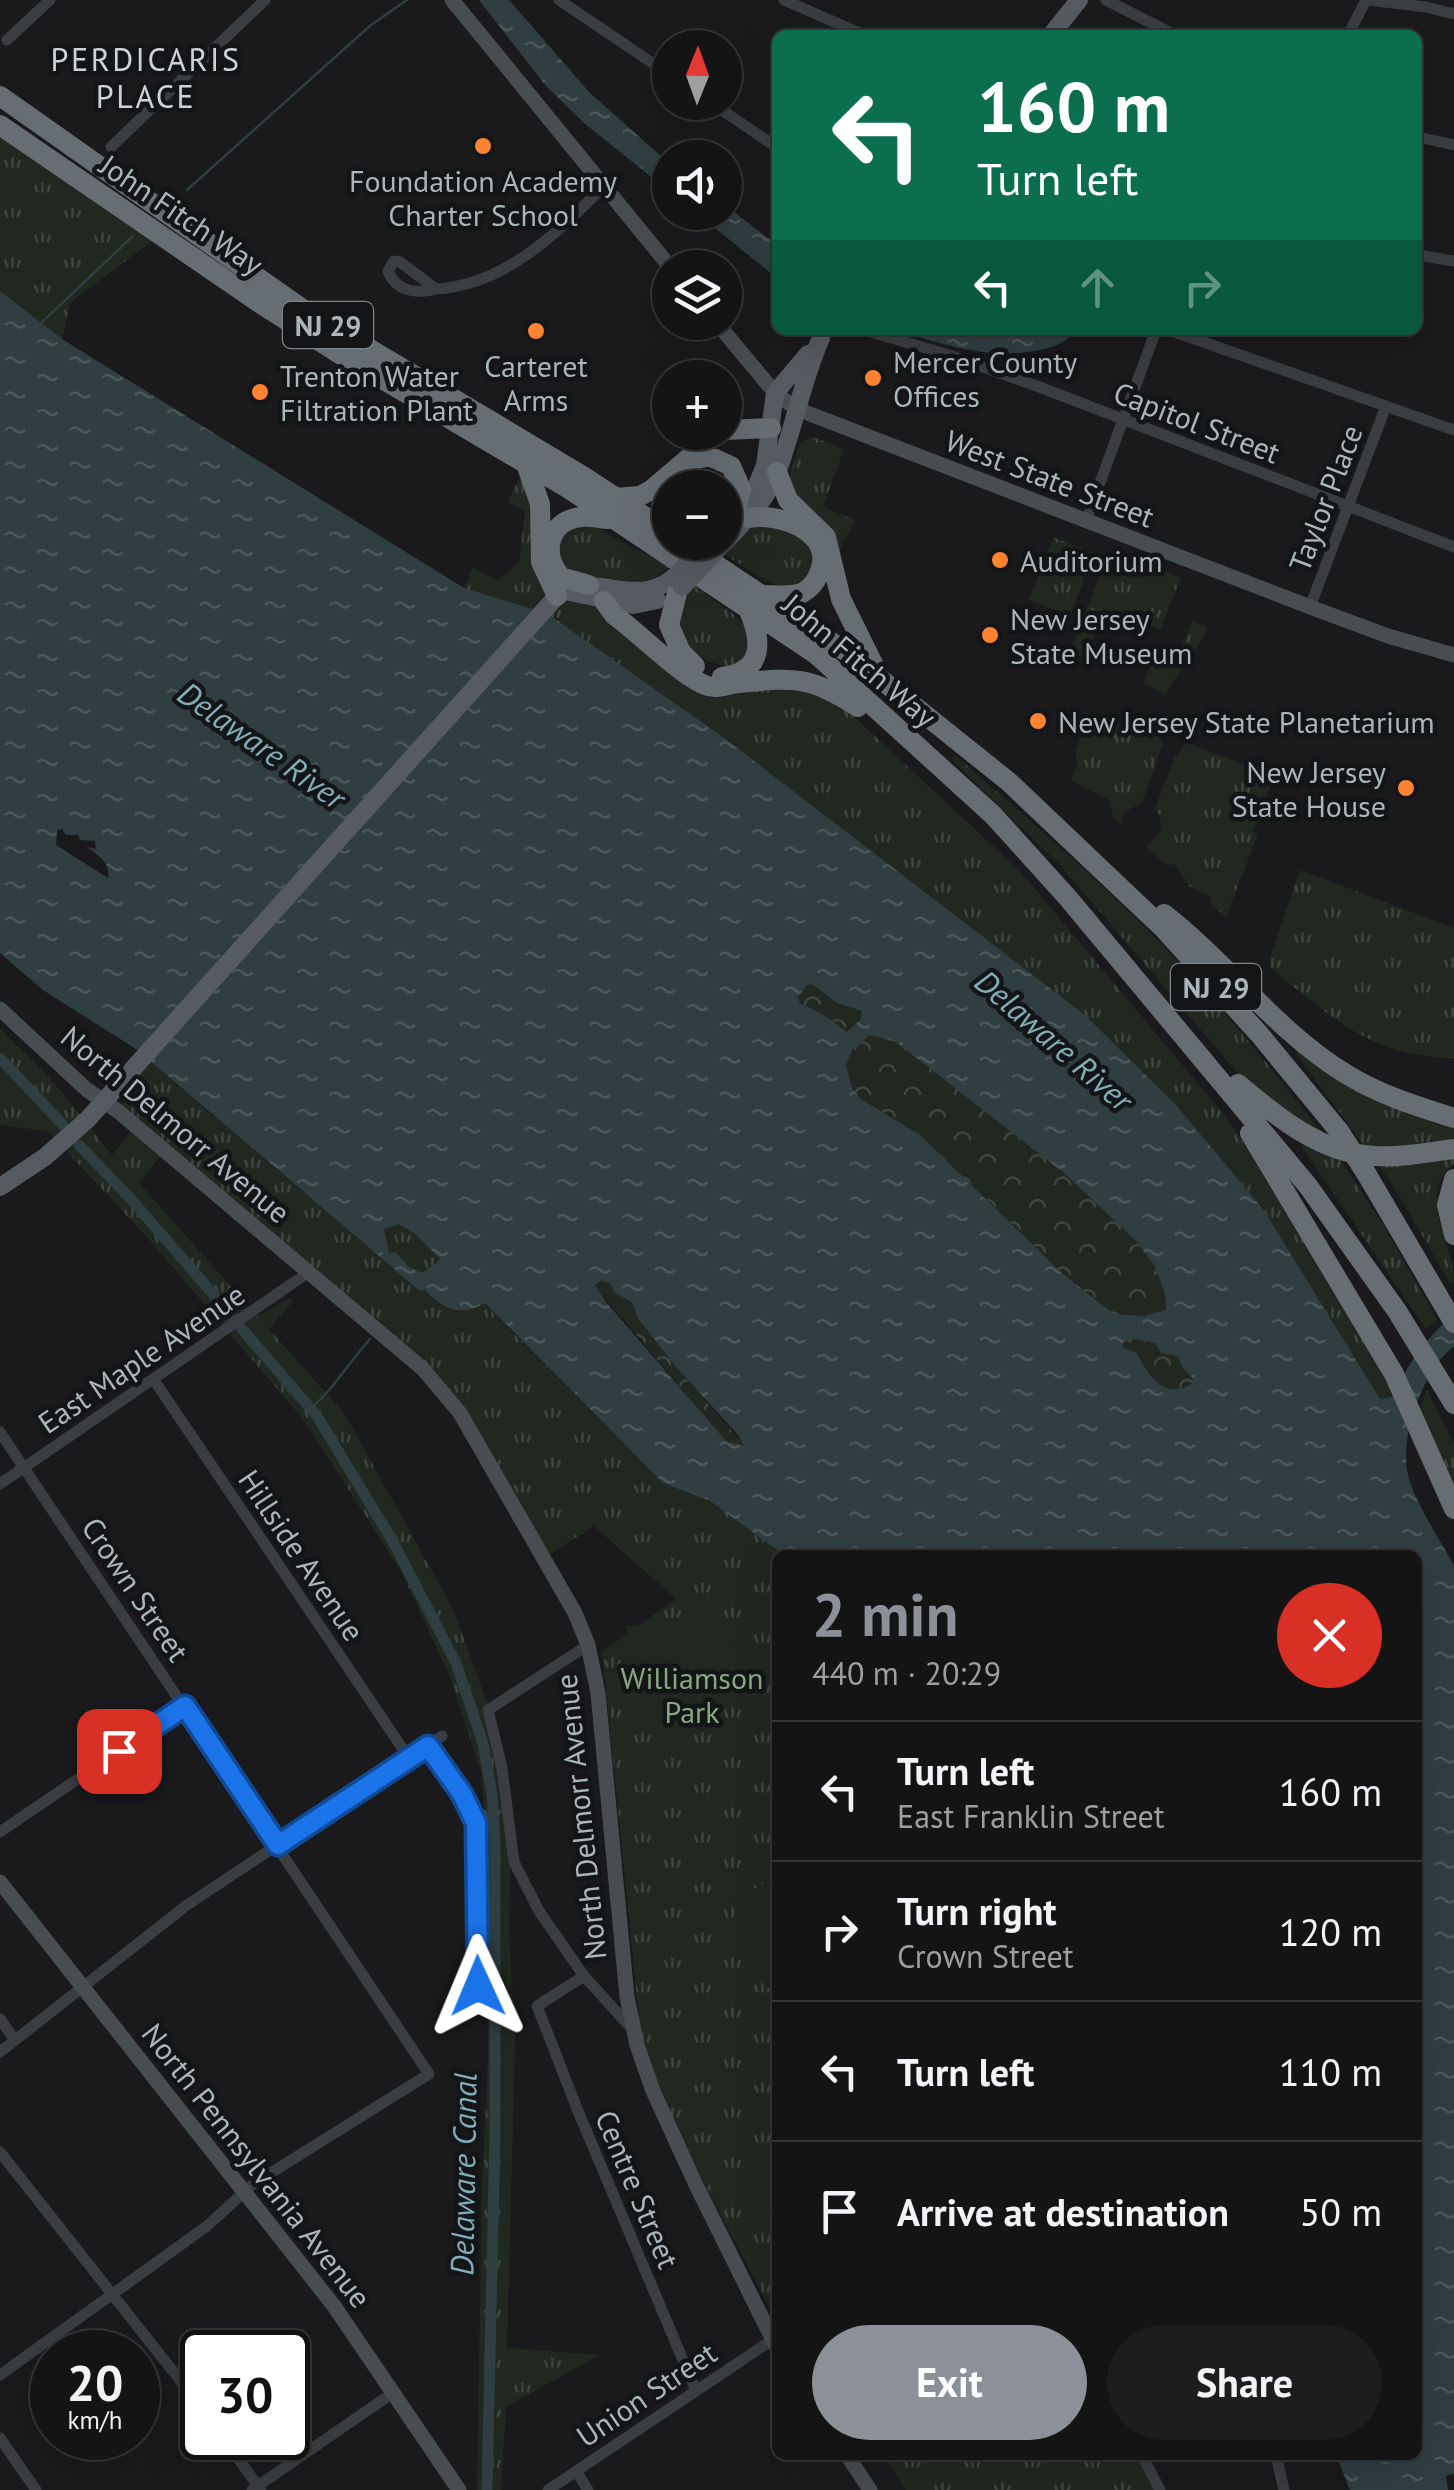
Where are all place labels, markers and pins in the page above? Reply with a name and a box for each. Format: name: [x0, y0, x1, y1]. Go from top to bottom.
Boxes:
marker: Foundation Academy Charter School: [472, 135, 494, 157]
place label: Foundation Academy Charter School: [349, 161, 617, 234]
marker: Carteret Arms: [525, 320, 547, 342]
place label: Mercer County Offices: [893, 342, 1077, 415]
place label: Carteret Arms: [484, 346, 588, 419]
place label: Trenton Water Filtration Plant: [280, 356, 473, 429]
marker: Mercer County Offices: [862, 367, 884, 389]
marker: Trenton Water Filtration Plant: [249, 381, 271, 403]
place label: Auditorium: [1020, 541, 1163, 580]
marker: Auditorium: [989, 549, 1011, 571]
place label: New Jersey State Museum: [1010, 599, 1192, 672]
marker: New Jersey State Museum: [979, 624, 1001, 646]
place label: New Jersey State Planetarium: [1058, 702, 1435, 741]
marker: New Jersey State Planetarium: [1027, 710, 1049, 732]
place label: New Jersey State House: [1232, 752, 1386, 825]
marker: New Jersey State House: [1395, 777, 1417, 799]
pin: [77, 1709, 162, 1794]

